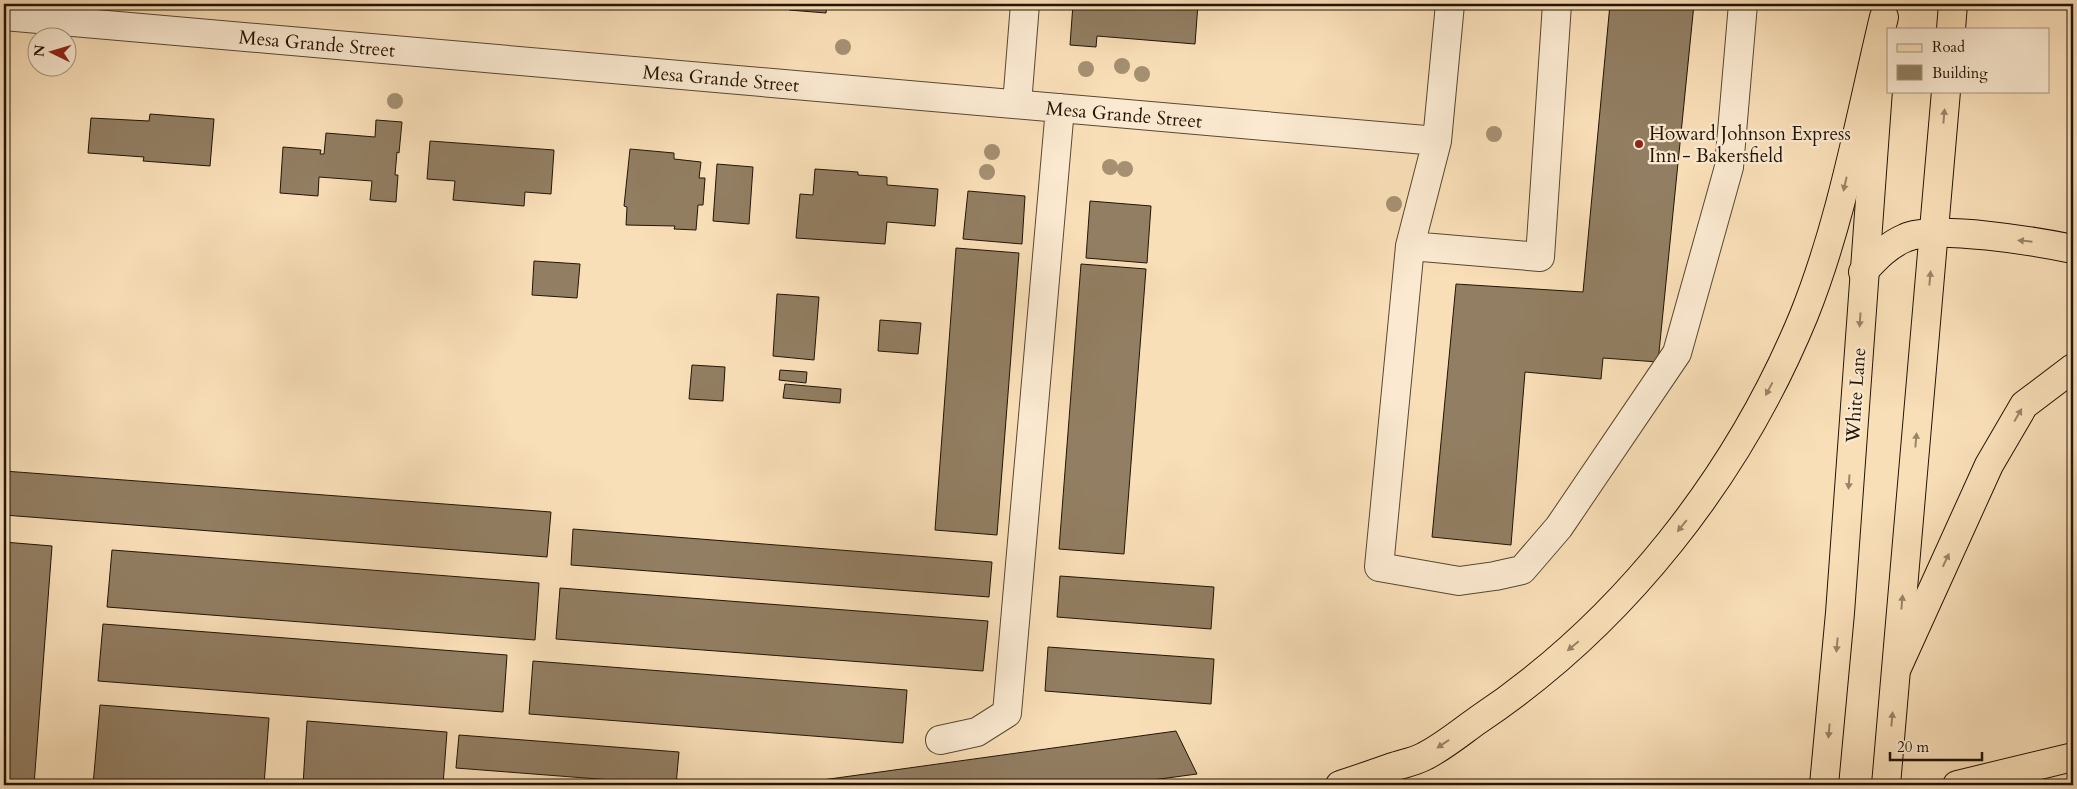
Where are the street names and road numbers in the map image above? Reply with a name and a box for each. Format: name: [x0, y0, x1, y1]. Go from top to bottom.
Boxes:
street label: Mesa Grande Street: [238, 24, 396, 64]
street label: Mesa Grande Street: [642, 59, 800, 99]
street label: Mesa Grande Street: [1045, 95, 1203, 135]
street label: White Lane: [1840, 346, 1872, 445]

